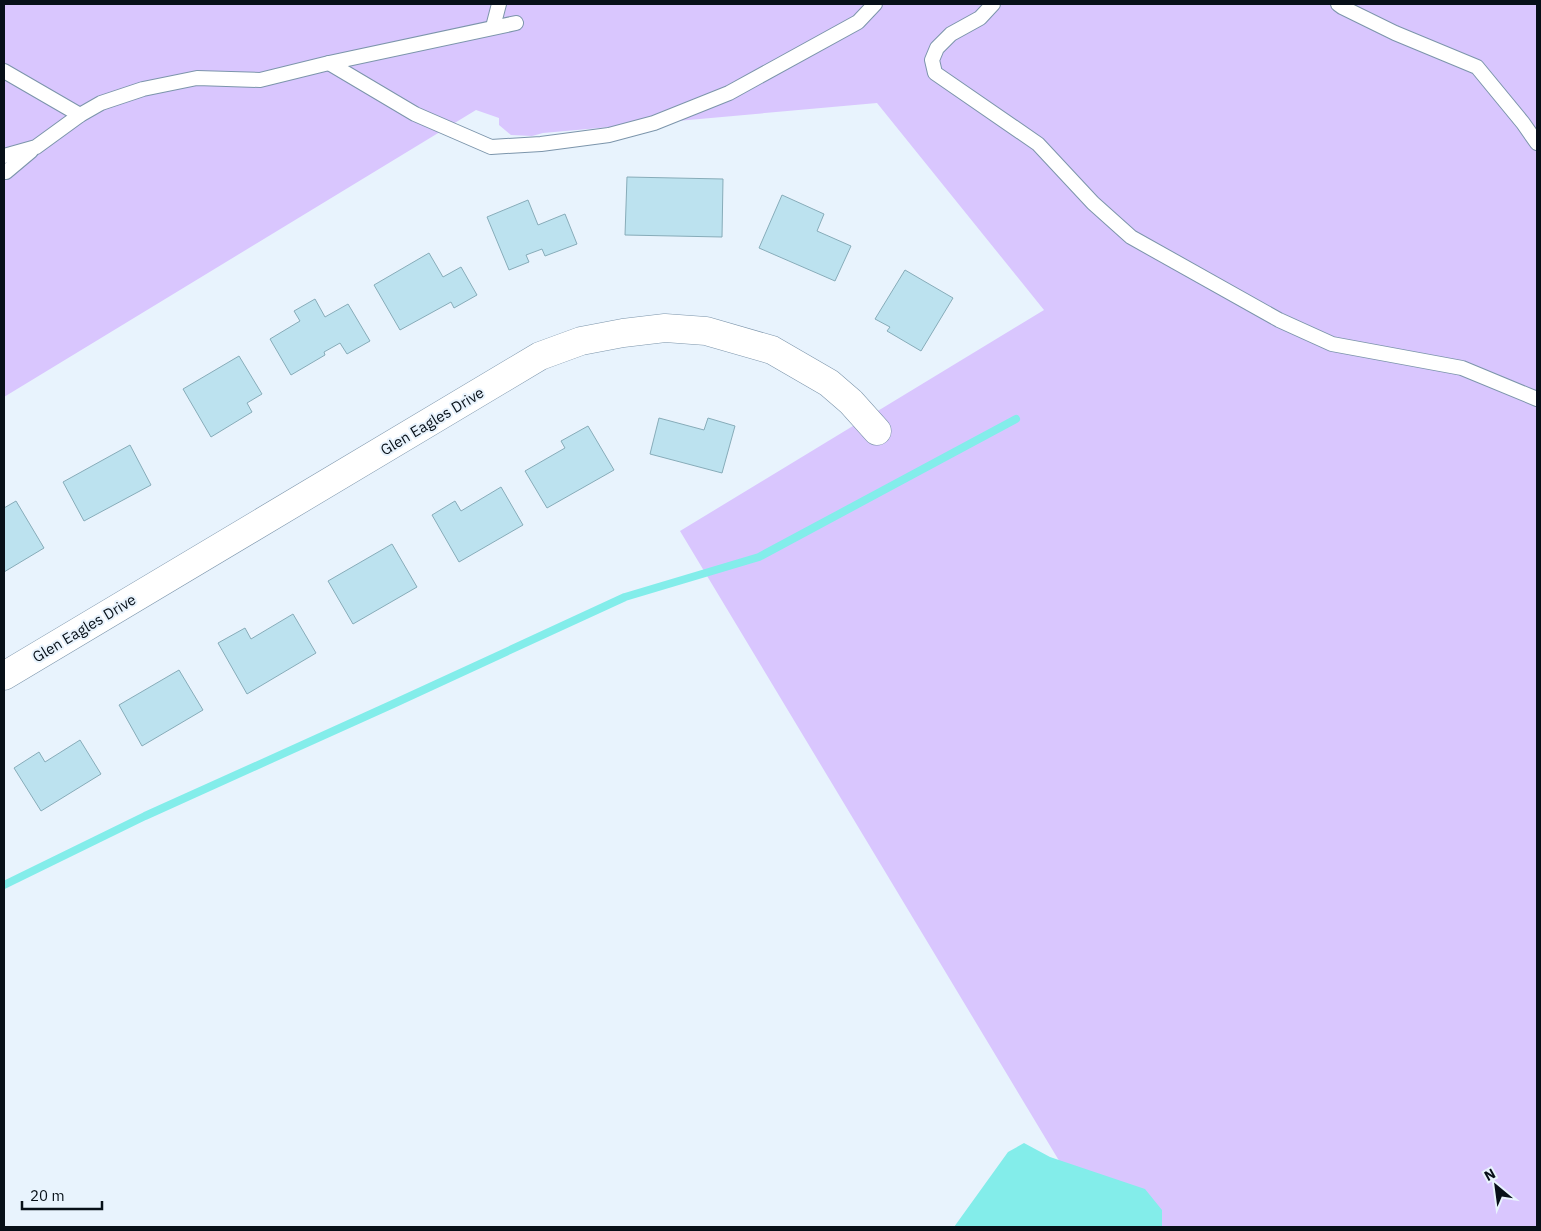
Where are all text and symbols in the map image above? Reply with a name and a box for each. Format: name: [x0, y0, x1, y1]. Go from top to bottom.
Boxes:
street label: Glen Eagles Drive: [377, 383, 487, 459]
street label: Glen Eagles Drive: [29, 590, 139, 666]
north arrow: [1471, 1161, 1521, 1211]
text: N: [1481, 1164, 1498, 1185]
scale bar: [22, 1178, 102, 1210]
text: 20 m: [30, 1186, 65, 1205]

